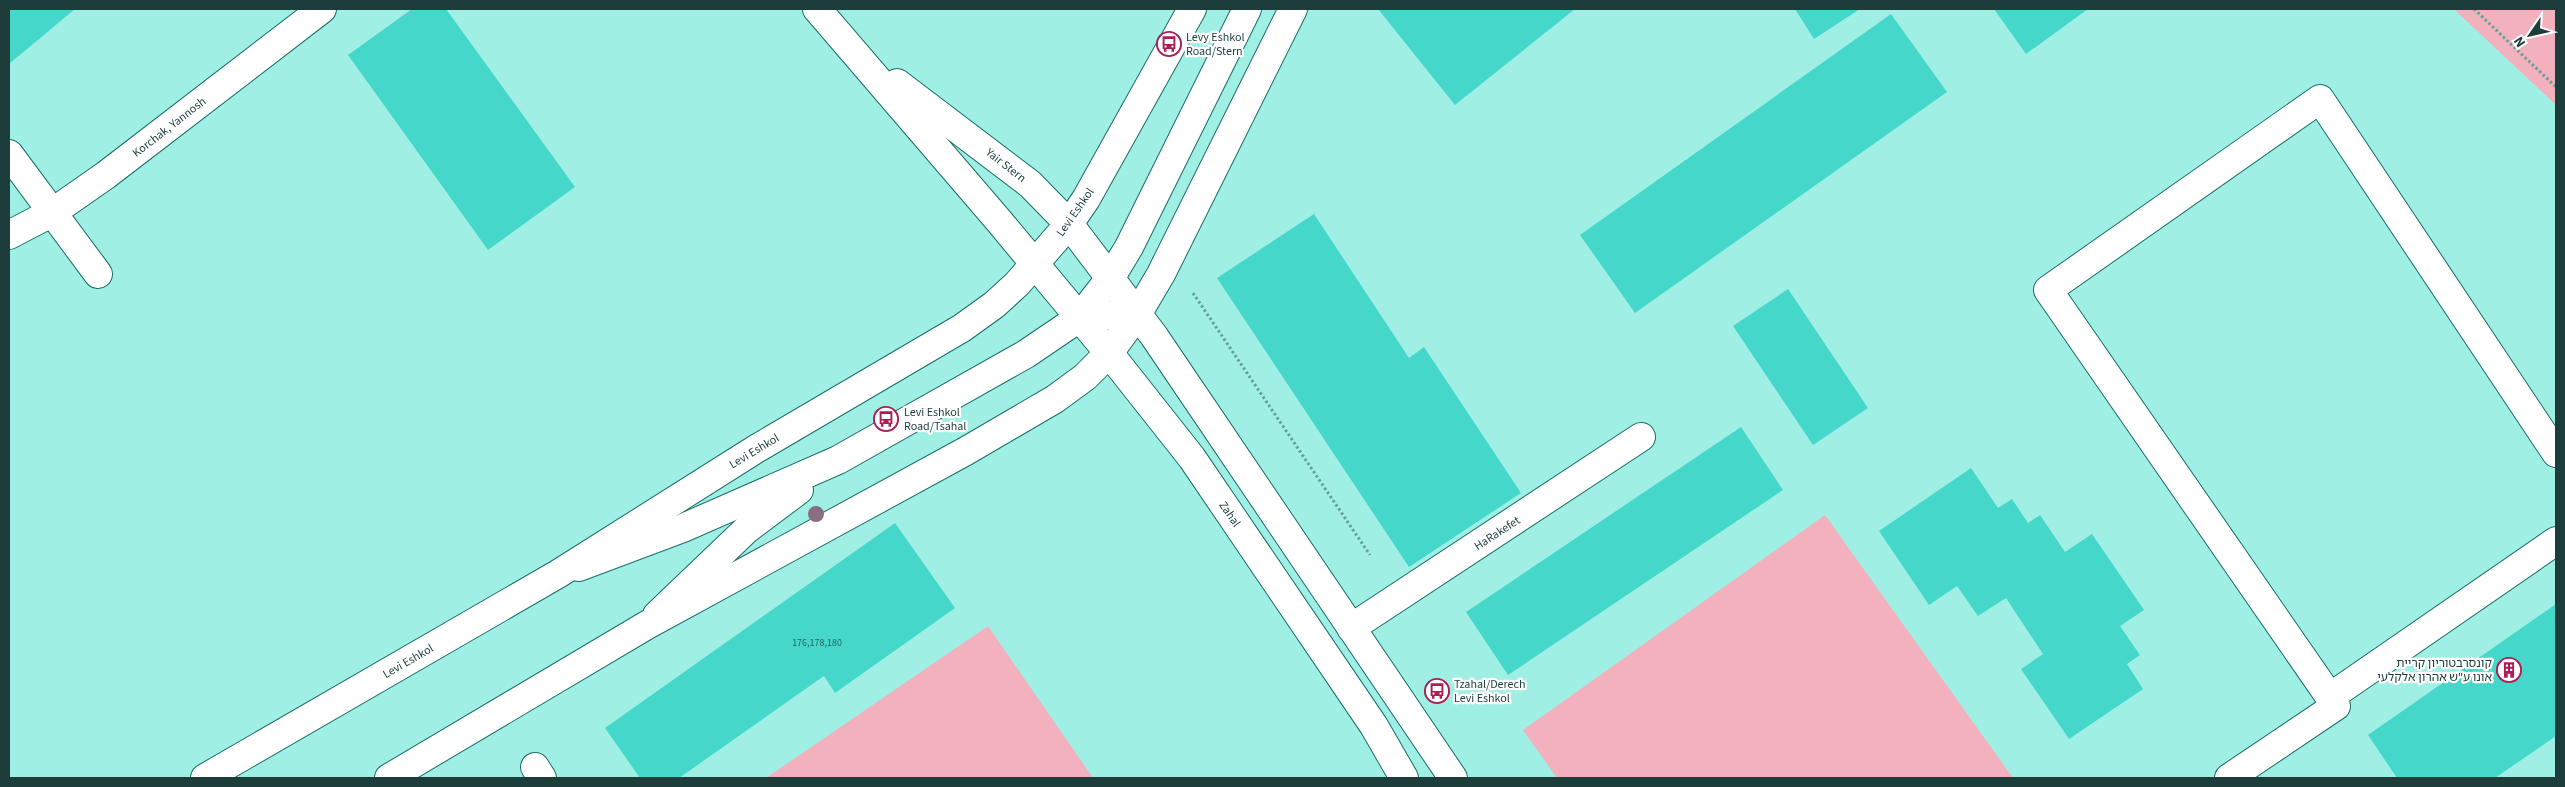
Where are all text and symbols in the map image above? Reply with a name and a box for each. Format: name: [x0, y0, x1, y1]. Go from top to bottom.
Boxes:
north arrow: [2505, 10, 2555, 60]
place label: Levy Eshkol Road/Stern: [1186, 29, 1244, 60]
bus stop icon: Levy Eshkol Road/Stern: [1156, 31, 1182, 57]
text: N: [2509, 32, 2531, 51]
street label: Korchak, Yannosh: [129, 93, 210, 162]
street label: Yair Stern: [981, 144, 1030, 187]
street label: Levi Eshkol: [1052, 185, 1098, 240]
place label: Levi Eshkol Road/Tsahal: [904, 404, 966, 435]
bus stop icon: Levi Eshkol Road/Tsahal: [873, 406, 899, 432]
street label: Levi Eshkol: [726, 430, 783, 473]
street label: Zahal: [1215, 498, 1244, 531]
street label: HaRakefet: [1471, 512, 1524, 555]
house number: 176,178,180: [792, 636, 842, 650]
street label: Levi Eshkol: [380, 640, 437, 683]
place label: קונסרבטוריון קריית אונו ע"ש אהרון אלקלעי: [2377, 655, 2492, 686]
building icon: קונסרבטוריון קריית אונו ע"ש אהרון אלקלעי: [2496, 657, 2522, 683]
place label: Tzahal/Derech Levi Eshkol: [1454, 676, 1526, 707]
bus stop icon: Tzahal/Derech Levi Eshkol: [1424, 678, 1450, 704]

